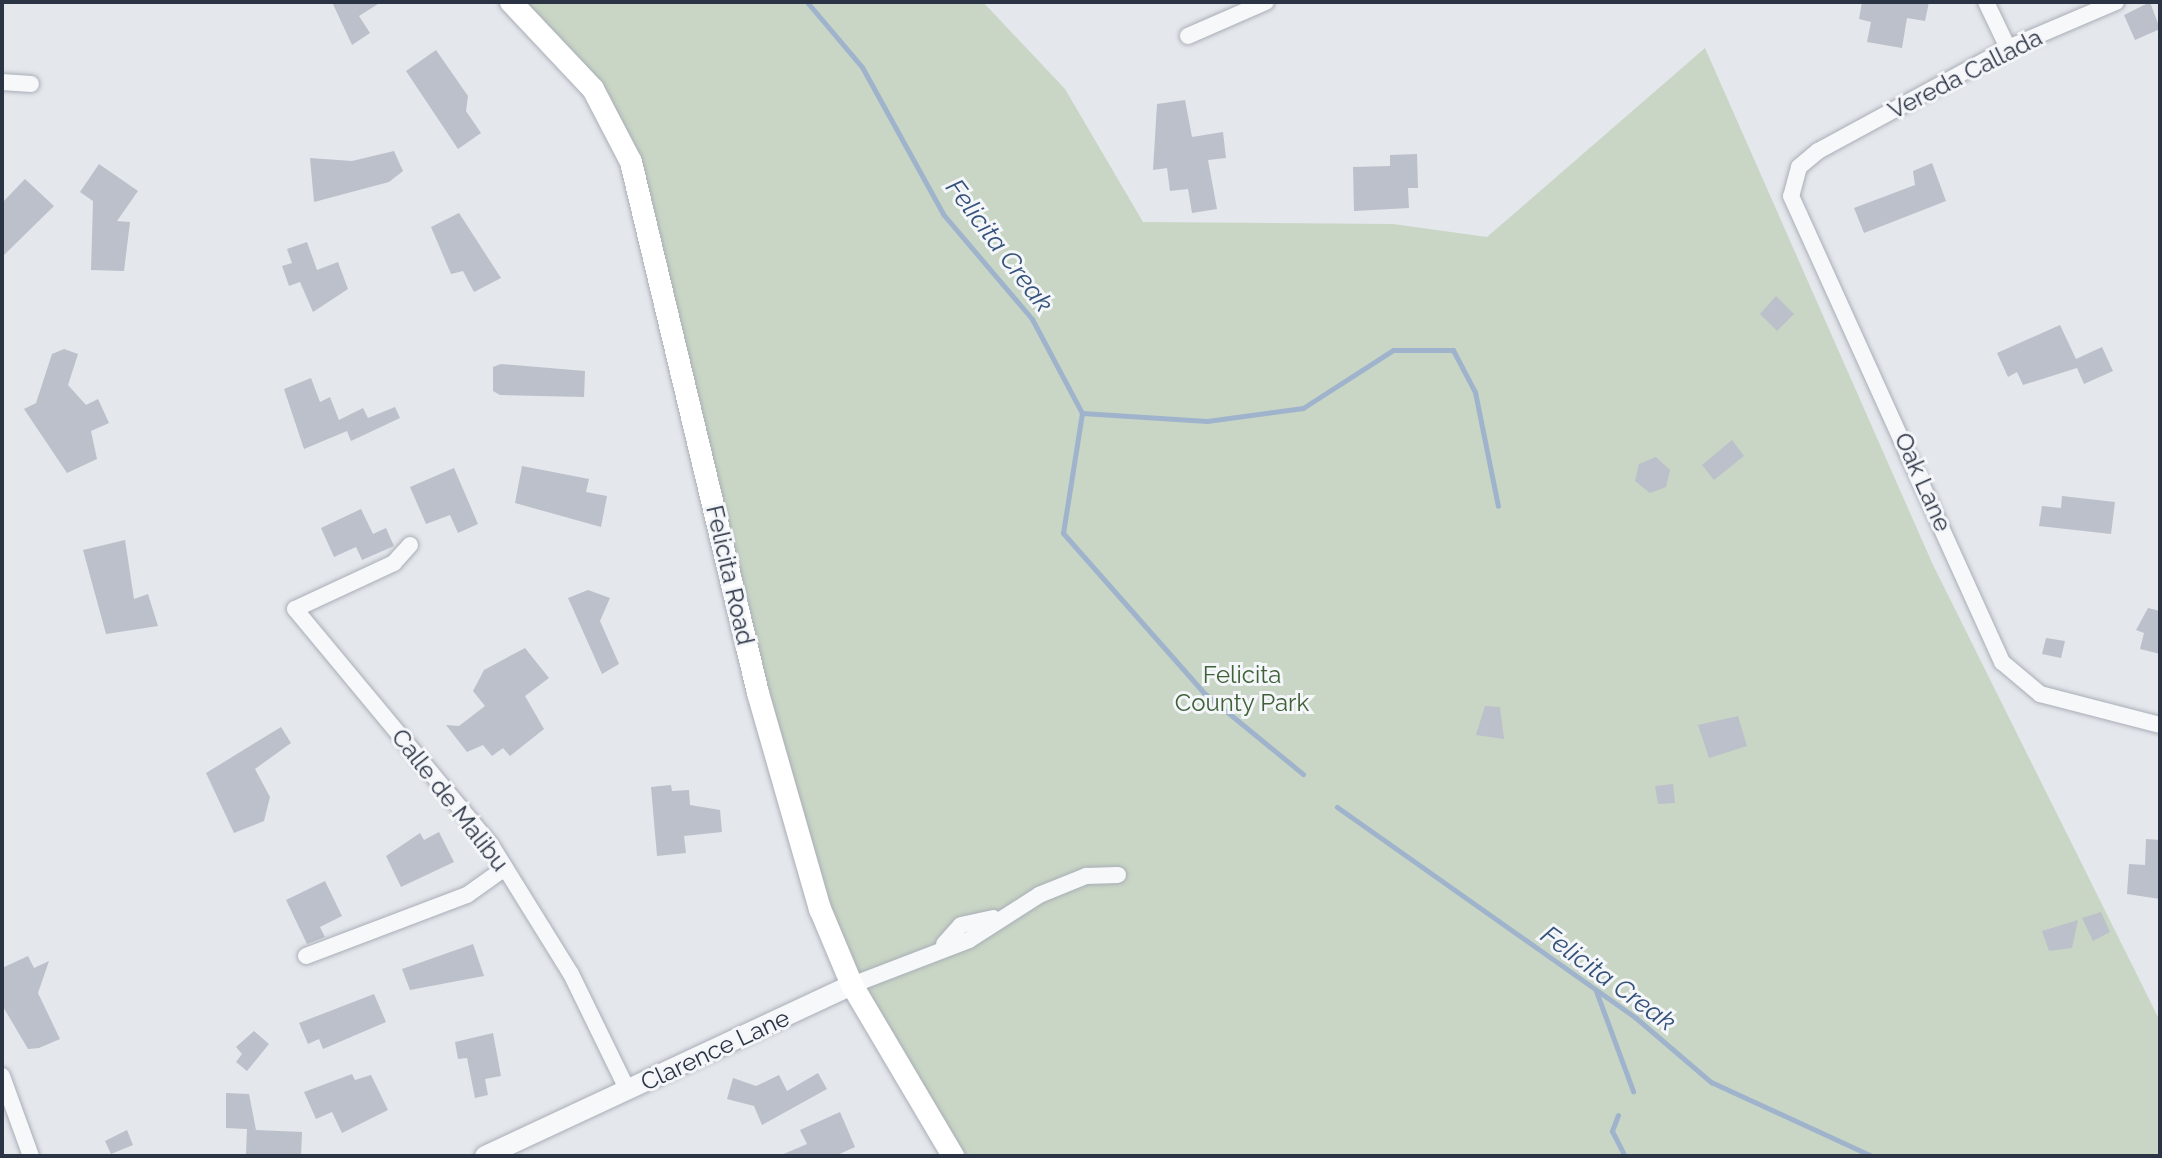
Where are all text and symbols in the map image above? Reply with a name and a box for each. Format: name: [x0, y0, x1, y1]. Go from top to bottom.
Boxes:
street label: Vereda Callada: [1883, 23, 2047, 125]
water label: Felicita Creak: [939, 173, 1059, 319]
street label: Oak Lane: [1888, 428, 1958, 536]
street label: Felicita Road: [700, 502, 760, 648]
park label: Felicita County Park: [1174, 661, 1310, 717]
street label: Calle de Malibu: [385, 723, 515, 877]
water label: Felicita Creak: [1535, 920, 1681, 1038]
street label: Clarence Lane: [636, 1003, 794, 1097]

